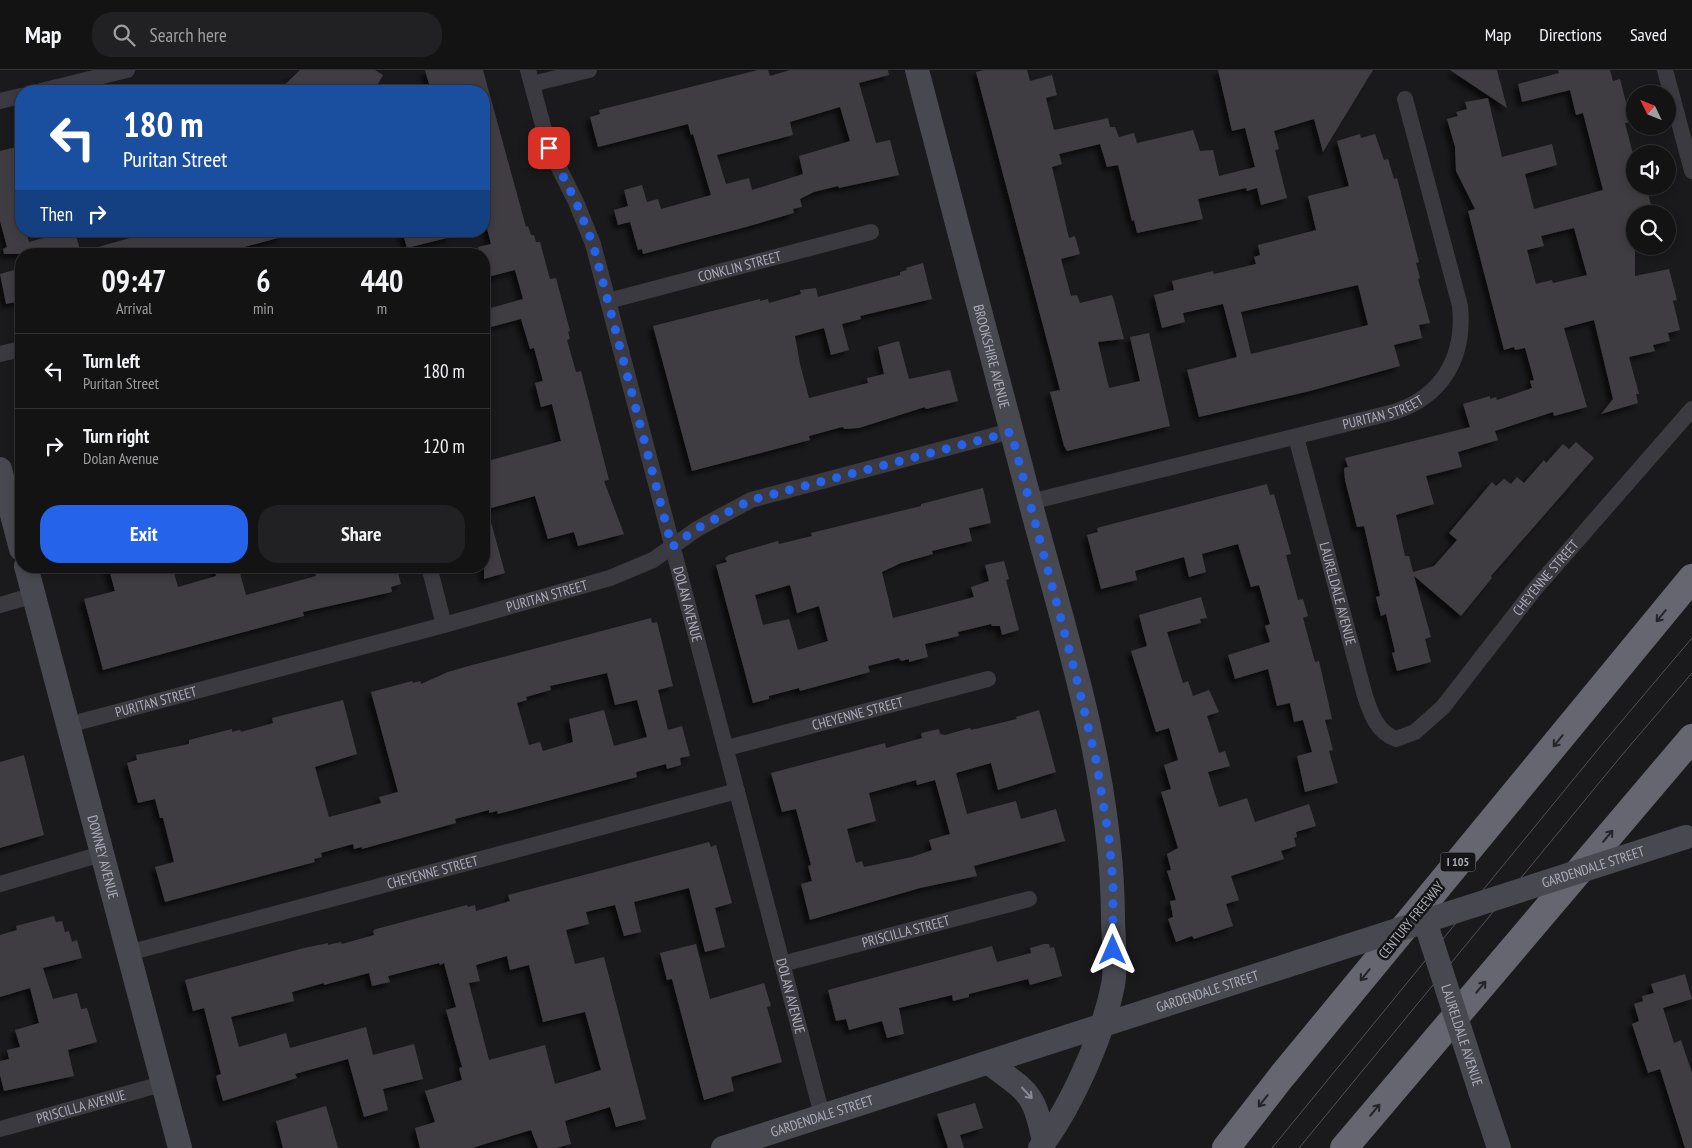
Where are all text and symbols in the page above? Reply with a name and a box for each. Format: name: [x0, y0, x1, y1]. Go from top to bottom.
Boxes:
search box: [92, 12, 442, 57]
text: Map: [25, 19, 62, 50]
icon: search: [110, 21, 138, 49]
text: Search here: [150, 23, 227, 47]
text: Map: [1485, 23, 1511, 46]
text: Directions: [1539, 23, 1602, 46]
text: Saved: [1630, 23, 1667, 46]
north arrow: [1626, 85, 1676, 135]
map controls: [1626, 85, 1676, 255]
text: 180 m: [123, 101, 204, 147]
icon: left: [40, 105, 105, 170]
pin: [528, 127, 570, 169]
icon: arrive: [535, 134, 563, 162]
text: Puritan Street: [123, 145, 227, 173]
button: sound: [1626, 145, 1676, 195]
icon: right: [83, 200, 111, 228]
text: Then: [40, 202, 73, 226]
button: search: [1626, 205, 1676, 255]
street label: CONKLIN STREET: [696, 247, 784, 286]
text: 09:47: [102, 261, 166, 300]
text: 6: [256, 261, 271, 300]
text: 440: [360, 261, 403, 300]
text: Arrival: [116, 298, 152, 318]
text: min: [253, 298, 274, 318]
text: m: [377, 298, 387, 318]
street label: BROOKSHIRE AVENUE: [969, 302, 1014, 410]
text: Turn left: [83, 349, 140, 373]
icon: left: [40, 357, 68, 385]
text: 180 m: [423, 359, 465, 383]
text: Puritan Street: [83, 373, 159, 393]
street label: PURITAN STREET: [1341, 391, 1427, 433]
text: Turn right: [83, 424, 149, 448]
icon: right: [40, 432, 68, 460]
text: 120 m: [423, 434, 465, 458]
text: Dolan Avenue: [83, 448, 159, 468]
button: Exit: [40, 505, 248, 563]
button: Share: [258, 505, 465, 563]
street label: CHEYENNE STREET: [1508, 536, 1583, 619]
street label: LAURELDALE AVENUE: [1315, 540, 1360, 647]
street label: DOLAN AVENUE: [669, 565, 706, 644]
street label: PURITAN STREET: [504, 576, 590, 616]
one-way arrow: [1656, 609, 1667, 622]
street label: PURITAN STREET: [113, 682, 199, 721]
street label: CHEYENNE STREET: [810, 693, 906, 734]
one-way arrow: [1552, 735, 1563, 748]
street label: DOWNEY AVENUE: [83, 813, 123, 901]
one-way arrow: [1603, 830, 1614, 843]
street label: GARDENDALE STREET: [1539, 842, 1647, 892]
street label: CHEYENNE STREET: [385, 851, 481, 893]
road number: I 105: [1440, 852, 1476, 872]
street label: CENTURY FREEWAY: [1374, 877, 1448, 962]
street label: PRISCILLA STREET: [860, 911, 952, 952]
position arrow: [1086, 923, 1138, 975]
street label: DOLAN AVENUE: [772, 956, 809, 1036]
street label: GARDENDALE STREET: [1154, 966, 1262, 1016]
one-way arrow: [1360, 968, 1371, 981]
one-way arrow: [1475, 980, 1486, 993]
street label: LAURELDALE AVENUE: [1437, 982, 1487, 1088]
street label: PRISCILLA AVENUE: [34, 1086, 128, 1127]
one-way arrow: [1021, 1087, 1033, 1100]
street label: GARDENDALE STREET: [768, 1091, 876, 1141]
one-way arrow: [1258, 1094, 1268, 1108]
one-way arrow: [1370, 1104, 1381, 1117]

